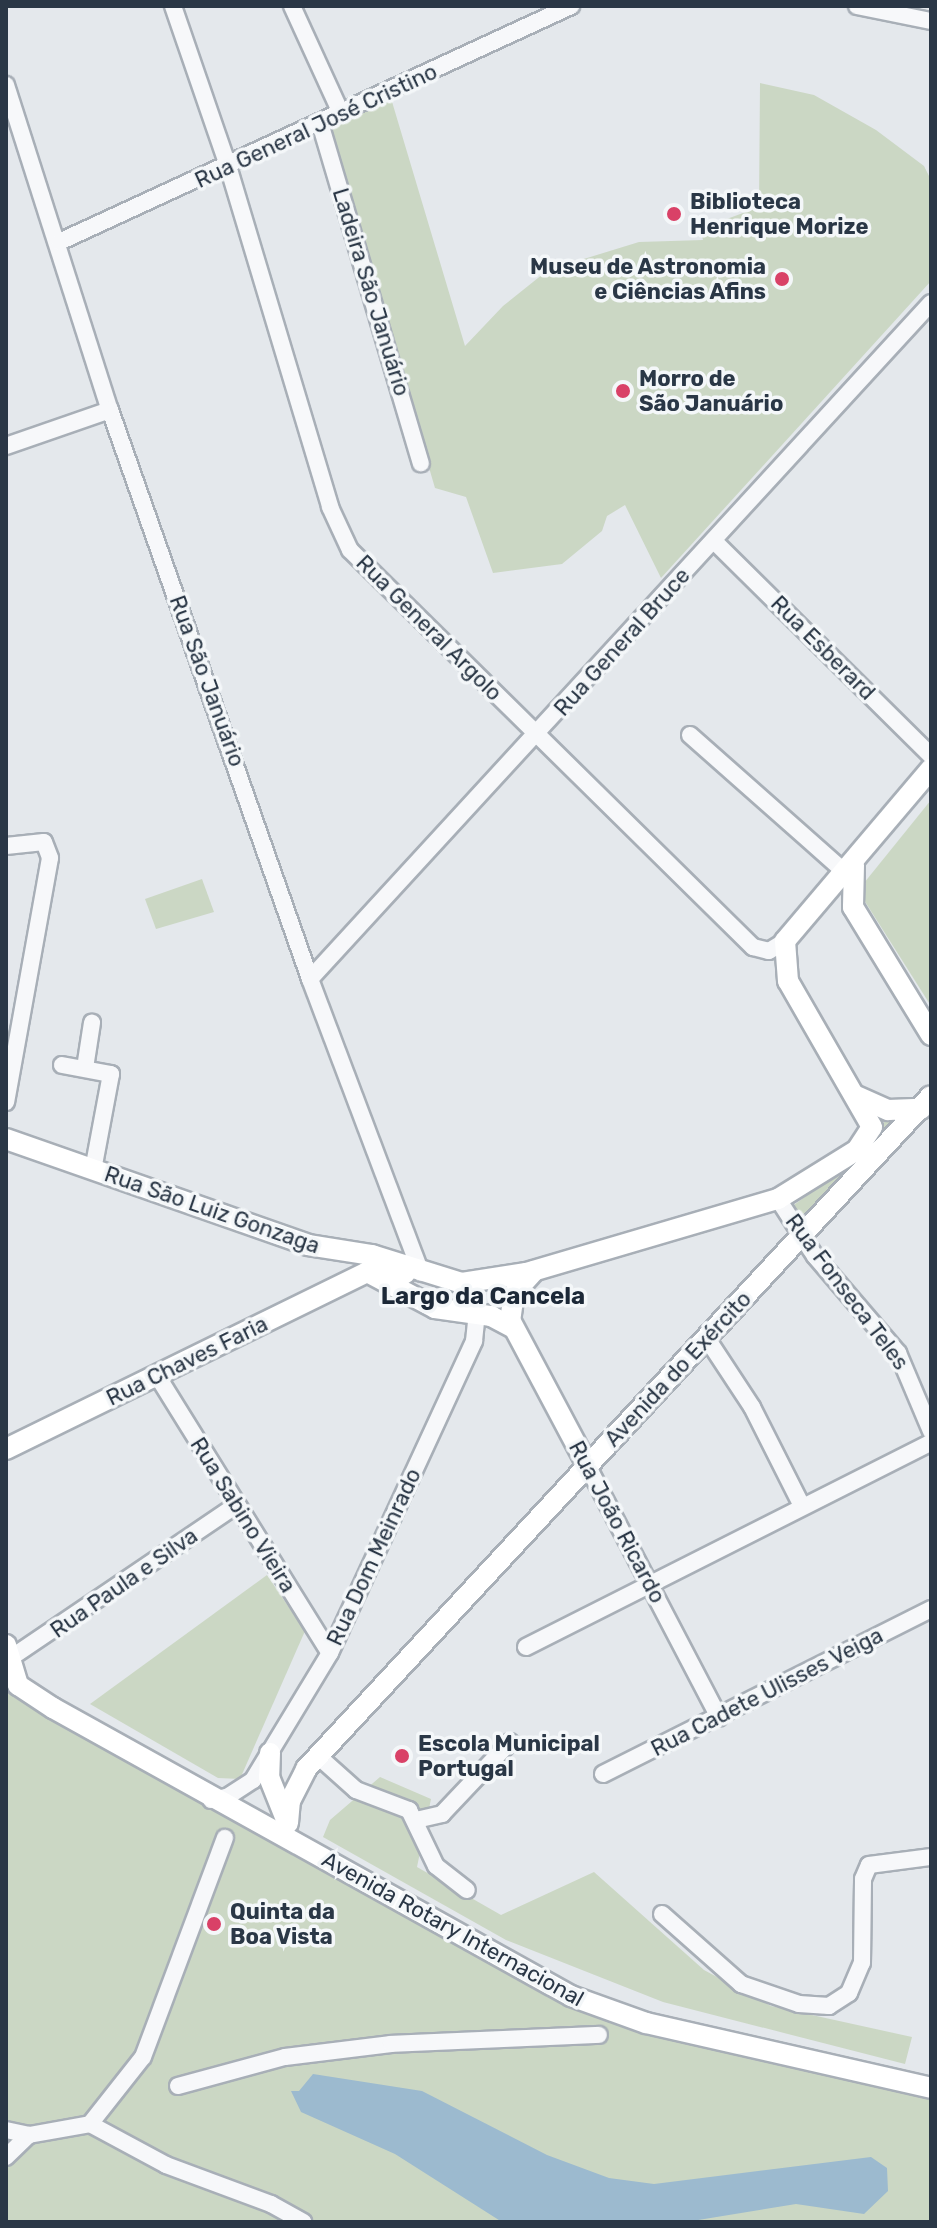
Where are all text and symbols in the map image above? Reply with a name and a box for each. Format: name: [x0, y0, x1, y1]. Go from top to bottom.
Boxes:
street label: Rua General José Cristino: [191, 58, 441, 194]
street label: Ladeira São Januário: [327, 185, 415, 399]
place label: Biblioteca Henrique Morize: [690, 188, 869, 240]
marker: Biblioteca Henrique Morize: [665, 205, 683, 223]
place label: Museu de Astronomia e Ciências Afins: [530, 253, 766, 304]
marker: Museu de Astronomia e Ciências Afins: [773, 270, 791, 288]
place label: Morro de São Januário: [639, 365, 783, 416]
marker: Morro de São Januário: [614, 382, 632, 400]
street label: Rua General Argolo: [350, 549, 508, 707]
street label: Rua General Bruce: [549, 563, 695, 721]
street label: Rua Esberard: [765, 590, 881, 706]
street label: Rua São Januário: [164, 592, 250, 770]
street label: Rua São Luiz Gonzaga: [101, 1161, 323, 1259]
street label: Rua Fonseca Teles: [780, 1209, 914, 1375]
district label: Largo da Cancela: [381, 1283, 585, 1311]
street label: Avenida do Exército: [599, 1286, 757, 1452]
street label: Rua Chaves Faria: [102, 1311, 272, 1411]
street label: Rua Sabino Vieira: [185, 1432, 301, 1598]
street label: Rua João Ricardo: [563, 1436, 671, 1608]
street label: Rua Dom Meinrado: [321, 1464, 427, 1650]
street label: Rua Paula e Silva: [45, 1522, 203, 1644]
street label: Rua Cadete Ulisses Veiga: [646, 1622, 888, 1762]
place label: Escola Municipal Portugal: [418, 1730, 600, 1782]
marker: Escola Municipal Portugal: [393, 1747, 411, 1765]
street label: Avenida Rotary Internacional: [317, 1846, 589, 2012]
place label: Quinta da Boa Vista: [230, 1898, 335, 1950]
marker: Quinta da Boa Vista: [205, 1915, 223, 1933]

